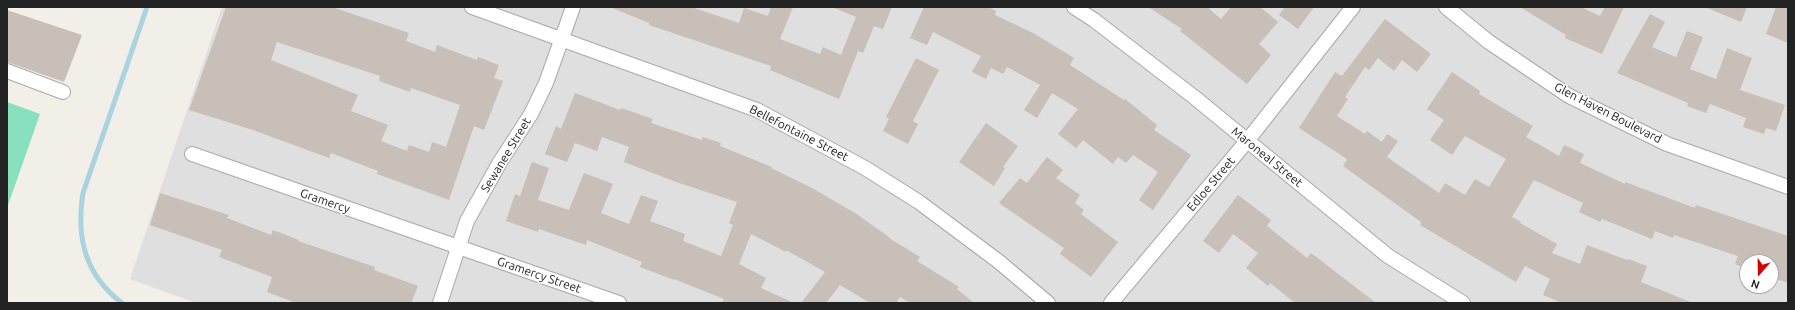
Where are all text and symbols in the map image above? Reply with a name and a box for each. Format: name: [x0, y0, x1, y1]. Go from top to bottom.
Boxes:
street label: Glen Haven Boulevard: [1552, 80, 1664, 146]
street label: Bellefontaine Street: [747, 102, 851, 164]
street label: Sewanee Street: [478, 115, 534, 195]
street label: Maroneal Street: [1229, 124, 1305, 190]
street label: Edloe Street: [1184, 154, 1238, 214]
street label: Gramercy: [298, 186, 352, 216]
street label: Gramercy Street: [495, 254, 583, 296]
north arrow: [1739, 254, 1779, 294]
text: N: [1749, 277, 1761, 291]

